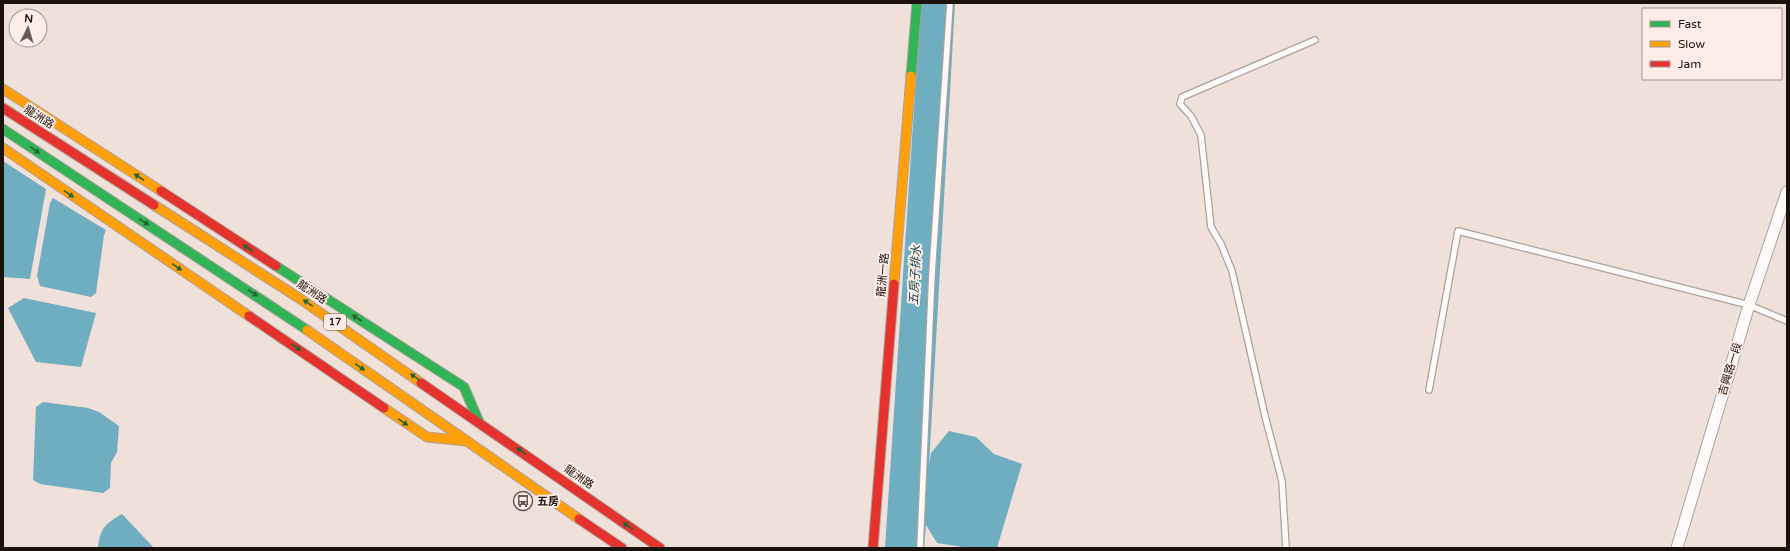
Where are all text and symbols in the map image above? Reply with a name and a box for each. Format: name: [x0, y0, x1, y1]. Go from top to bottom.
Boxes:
north arrow: [8, 8, 48, 48]
legend: [1642, 8, 1782, 80]
text: N: [24, 12, 34, 25]
text: Fast: [1678, 17, 1702, 31]
text: Slow: [1678, 37, 1705, 51]
text: Jam: [1678, 57, 1701, 71]
street label: 龍洲路: [22, 103, 56, 131]
one-way arrow: [30, 146, 41, 154]
one-way arrow: [134, 173, 144, 181]
one-way arrow: [64, 190, 75, 198]
one-way arrow: [139, 218, 149, 226]
one-way arrow: [242, 244, 254, 251]
water label: 五房子排水: [906, 244, 924, 305]
street label: 龍洲一路: [875, 253, 891, 297]
one-way arrow: [172, 263, 182, 271]
street label: 龍洲路: [295, 277, 329, 307]
one-way arrow: [247, 290, 258, 297]
one-way arrow: [302, 299, 313, 307]
road number: 17: [324, 314, 346, 330]
one-way arrow: [352, 314, 362, 322]
street label: 吉興路一段: [1716, 341, 1744, 397]
one-way arrow: [291, 344, 302, 351]
one-way arrow: [355, 363, 365, 371]
one-way arrow: [409, 373, 420, 381]
one-way arrow: [398, 418, 408, 426]
one-way arrow: [516, 447, 527, 455]
street label: 龍洲路: [562, 462, 596, 492]
bus stop icon: 五房: [512, 490, 534, 512]
place label: 五房: [537, 495, 559, 508]
one-way arrow: [623, 522, 633, 530]

